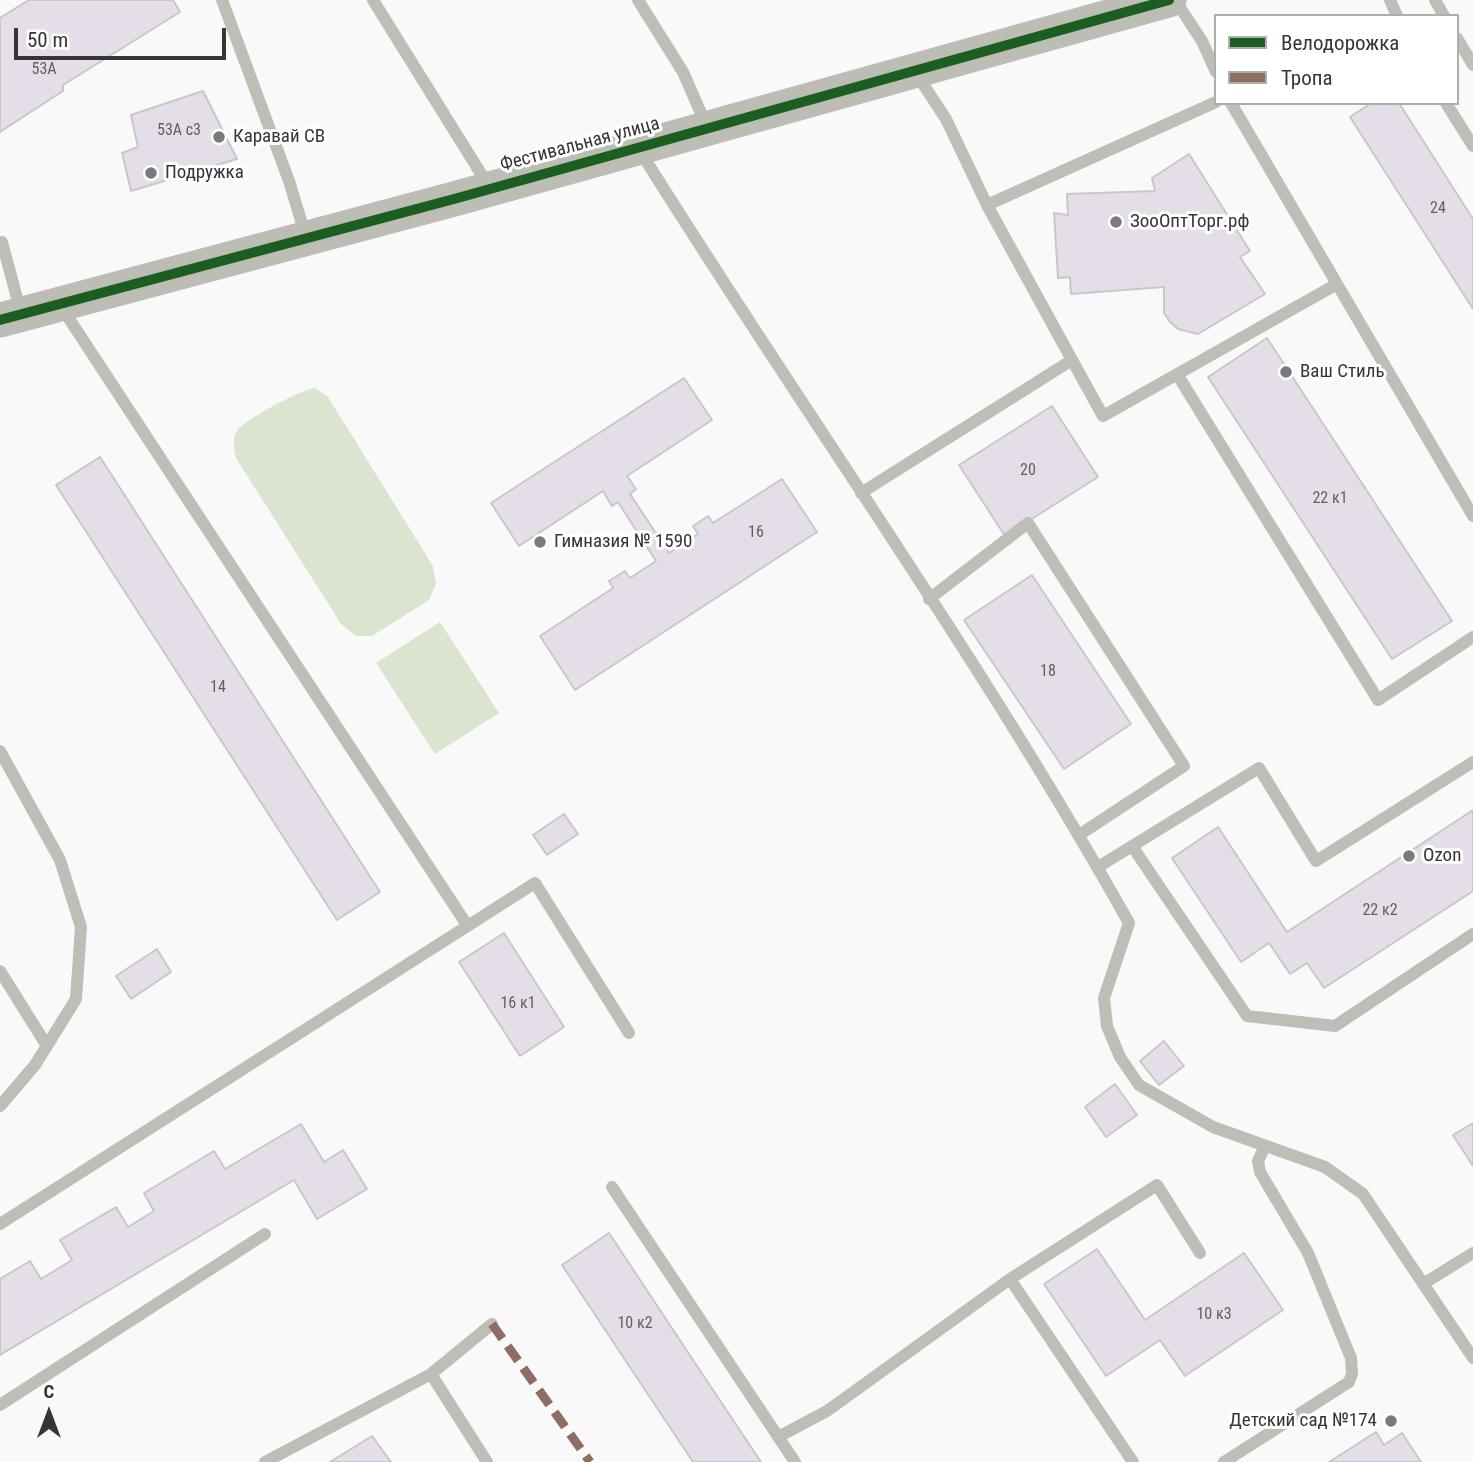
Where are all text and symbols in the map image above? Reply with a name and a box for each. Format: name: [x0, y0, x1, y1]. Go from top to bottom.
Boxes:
scale bar: [18, 14, 229, 58]
legend: [1214, 14, 1459, 105]
text: 50 m: [27, 28, 68, 52]
text: Велодорожка: [1281, 31, 1399, 55]
house number: 53А: [31, 60, 57, 80]
text: Тропа: [1281, 66, 1332, 90]
street label: Фестивальная улица: [498, 113, 662, 177]
house number: 53А с3: [157, 121, 201, 141]
place label: Каравай СВ: [233, 126, 325, 148]
marker: Каравай СВ: [211, 129, 227, 145]
place label: Подружка: [165, 162, 244, 184]
marker: Подружка: [143, 165, 159, 181]
house number: 24: [1430, 199, 1446, 219]
place label: ЗооОптТорг.рф: [1130, 211, 1249, 233]
marker: ЗооОптТорг.рф: [1108, 214, 1124, 230]
place label: Ваш Стиль: [1300, 361, 1385, 383]
marker: Ваш Стиль: [1278, 364, 1294, 380]
house number: 20: [1020, 461, 1036, 481]
house number: 22 к1: [1312, 489, 1348, 509]
house number: 16: [748, 523, 764, 543]
place label: Гимназия № 1590: [554, 531, 693, 553]
marker: Гимназия № 1590: [532, 534, 548, 550]
house number: 18: [1040, 662, 1056, 682]
house number: 14: [210, 678, 226, 698]
place label: Ozon: [1423, 845, 1461, 867]
marker: Ozon: [1401, 848, 1417, 864]
house number: 22 к2: [1362, 901, 1398, 921]
house number: 16 к1: [500, 994, 536, 1014]
house number: 10 к3: [1196, 1305, 1232, 1325]
house number: 10 к2: [617, 1314, 653, 1334]
north arrow: [14, 1378, 84, 1448]
text: С: [44, 1380, 54, 1403]
place label: Детский сад №174: [1229, 1410, 1377, 1432]
marker: Детский сад №174: [1383, 1413, 1399, 1429]

